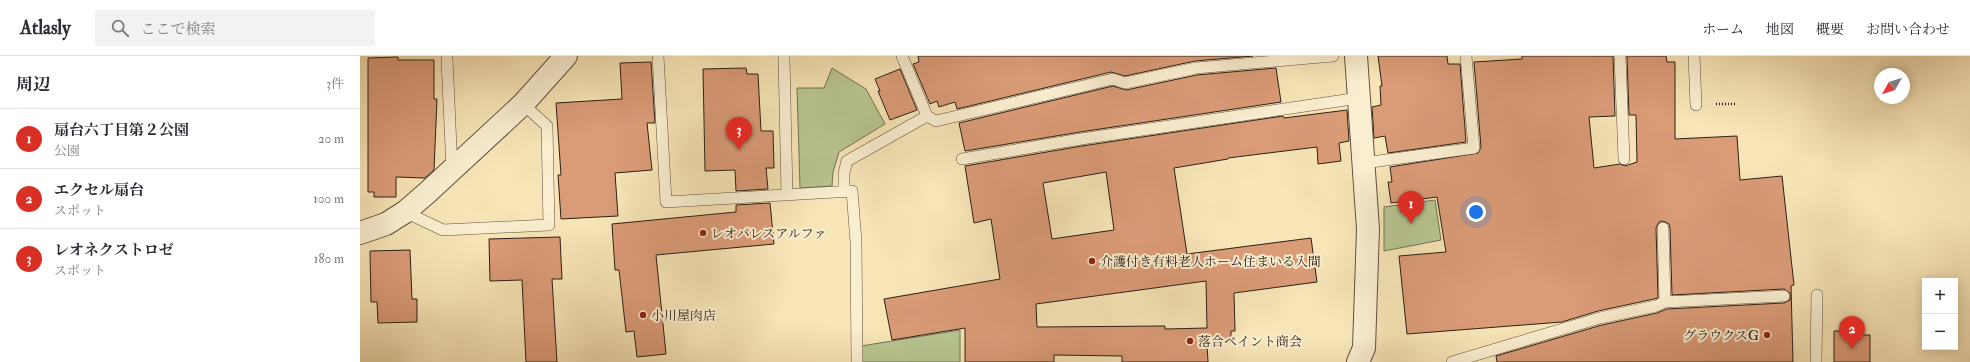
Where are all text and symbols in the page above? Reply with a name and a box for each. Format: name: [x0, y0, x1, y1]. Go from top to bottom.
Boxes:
search box: [95, 10, 375, 46]
text: Atlasly: [20, 16, 71, 40]
icon: search: [109, 17, 131, 39]
text: ここで検索: [141, 20, 216, 39]
text: ホーム: [1702, 21, 1744, 38]
text: 地図: [1766, 21, 1794, 38]
text: 概要: [1816, 21, 1844, 38]
text: お問い合わせ: [1866, 21, 1950, 38]
north arrow: [1874, 68, 1910, 104]
text: 周辺: [16, 74, 50, 95]
text: 3件: [326, 76, 344, 92]
pin: 3: [726, 117, 752, 150]
text: 扇台六丁目第２公園: [54, 121, 189, 140]
text: 1: [27, 131, 31, 147]
text: 20 m: [318, 131, 344, 147]
text: 公園: [54, 143, 80, 159]
text: エクセル扇台: [54, 181, 144, 200]
text: 2: [26, 191, 32, 207]
text: 100 m: [313, 191, 344, 207]
pin: 1: [1398, 191, 1424, 224]
your location: [1466, 202, 1486, 222]
text: スポット: [54, 203, 106, 219]
place label: レオパレスアルファ: [711, 226, 827, 242]
marker: レオパレスアルファ: [698, 228, 708, 238]
text: レオネクストロゼ: [54, 241, 174, 260]
text: 3: [27, 251, 32, 267]
text: 180 m: [314, 251, 344, 267]
place label: 介護付き有料老人ホーム住まいる入間: [1100, 254, 1321, 270]
marker: 介護付き有料老人ホーム住まいる入間: [1087, 256, 1097, 266]
text: スポット: [54, 263, 106, 279]
map controls: [1922, 278, 1958, 350]
button: +: [1922, 278, 1958, 314]
place label: 小川屋肉店: [651, 308, 716, 324]
marker: 小川屋肉店: [638, 310, 648, 320]
button: −: [1922, 314, 1958, 350]
pin: 2: [1839, 316, 1865, 349]
place label: グラウクスG: [1683, 328, 1759, 344]
marker: グラウクスG: [1762, 330, 1772, 340]
place label: 落合ペイント商会: [1198, 334, 1302, 350]
marker: 落合ペイント商会: [1185, 336, 1195, 346]

